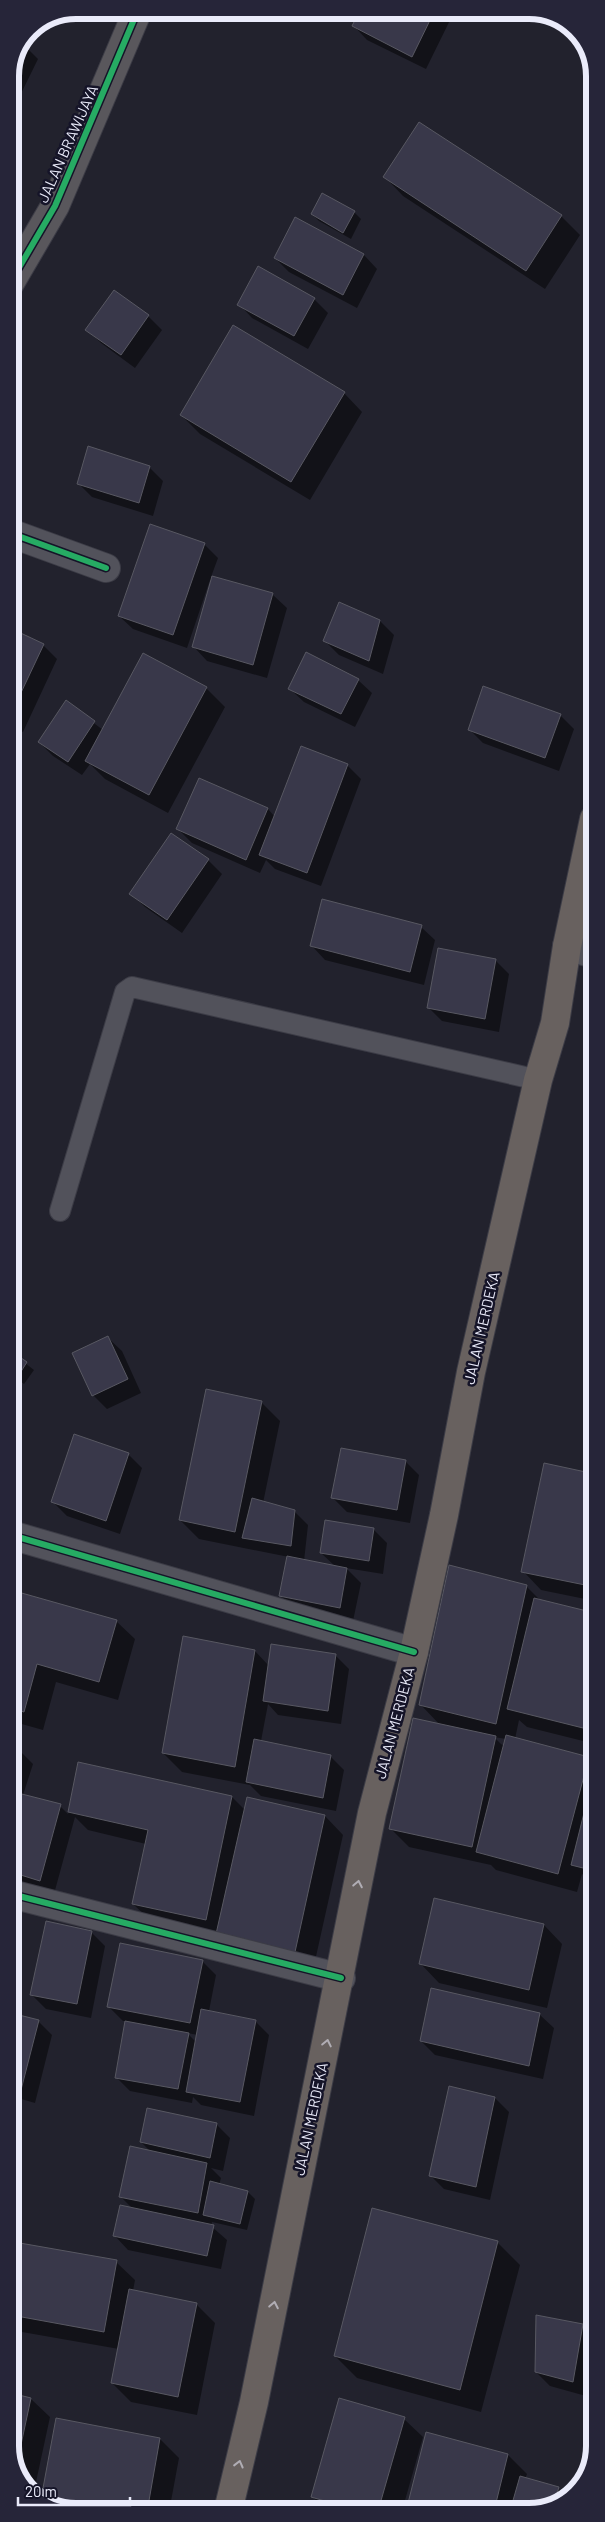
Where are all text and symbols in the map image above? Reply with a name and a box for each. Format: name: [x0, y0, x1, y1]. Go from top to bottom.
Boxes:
street label: JALAN BRAWIJAYA: [33, 82, 101, 205]
street label: JALAN MERDEKA: [459, 1270, 503, 1386]
street label: JALAN MERDEKA: [370, 1665, 418, 1781]
one-way arrow: [353, 1879, 363, 1888]
one-way arrow: [321, 2039, 332, 2048]
street label: JALAN MERDEKA: [289, 2061, 331, 2177]
one-way arrow: [268, 2301, 278, 2310]
one-way arrow: [233, 2460, 244, 2469]
scale bar: [18, 2474, 130, 2506]
text: 20 m: [25, 2482, 57, 2500]

